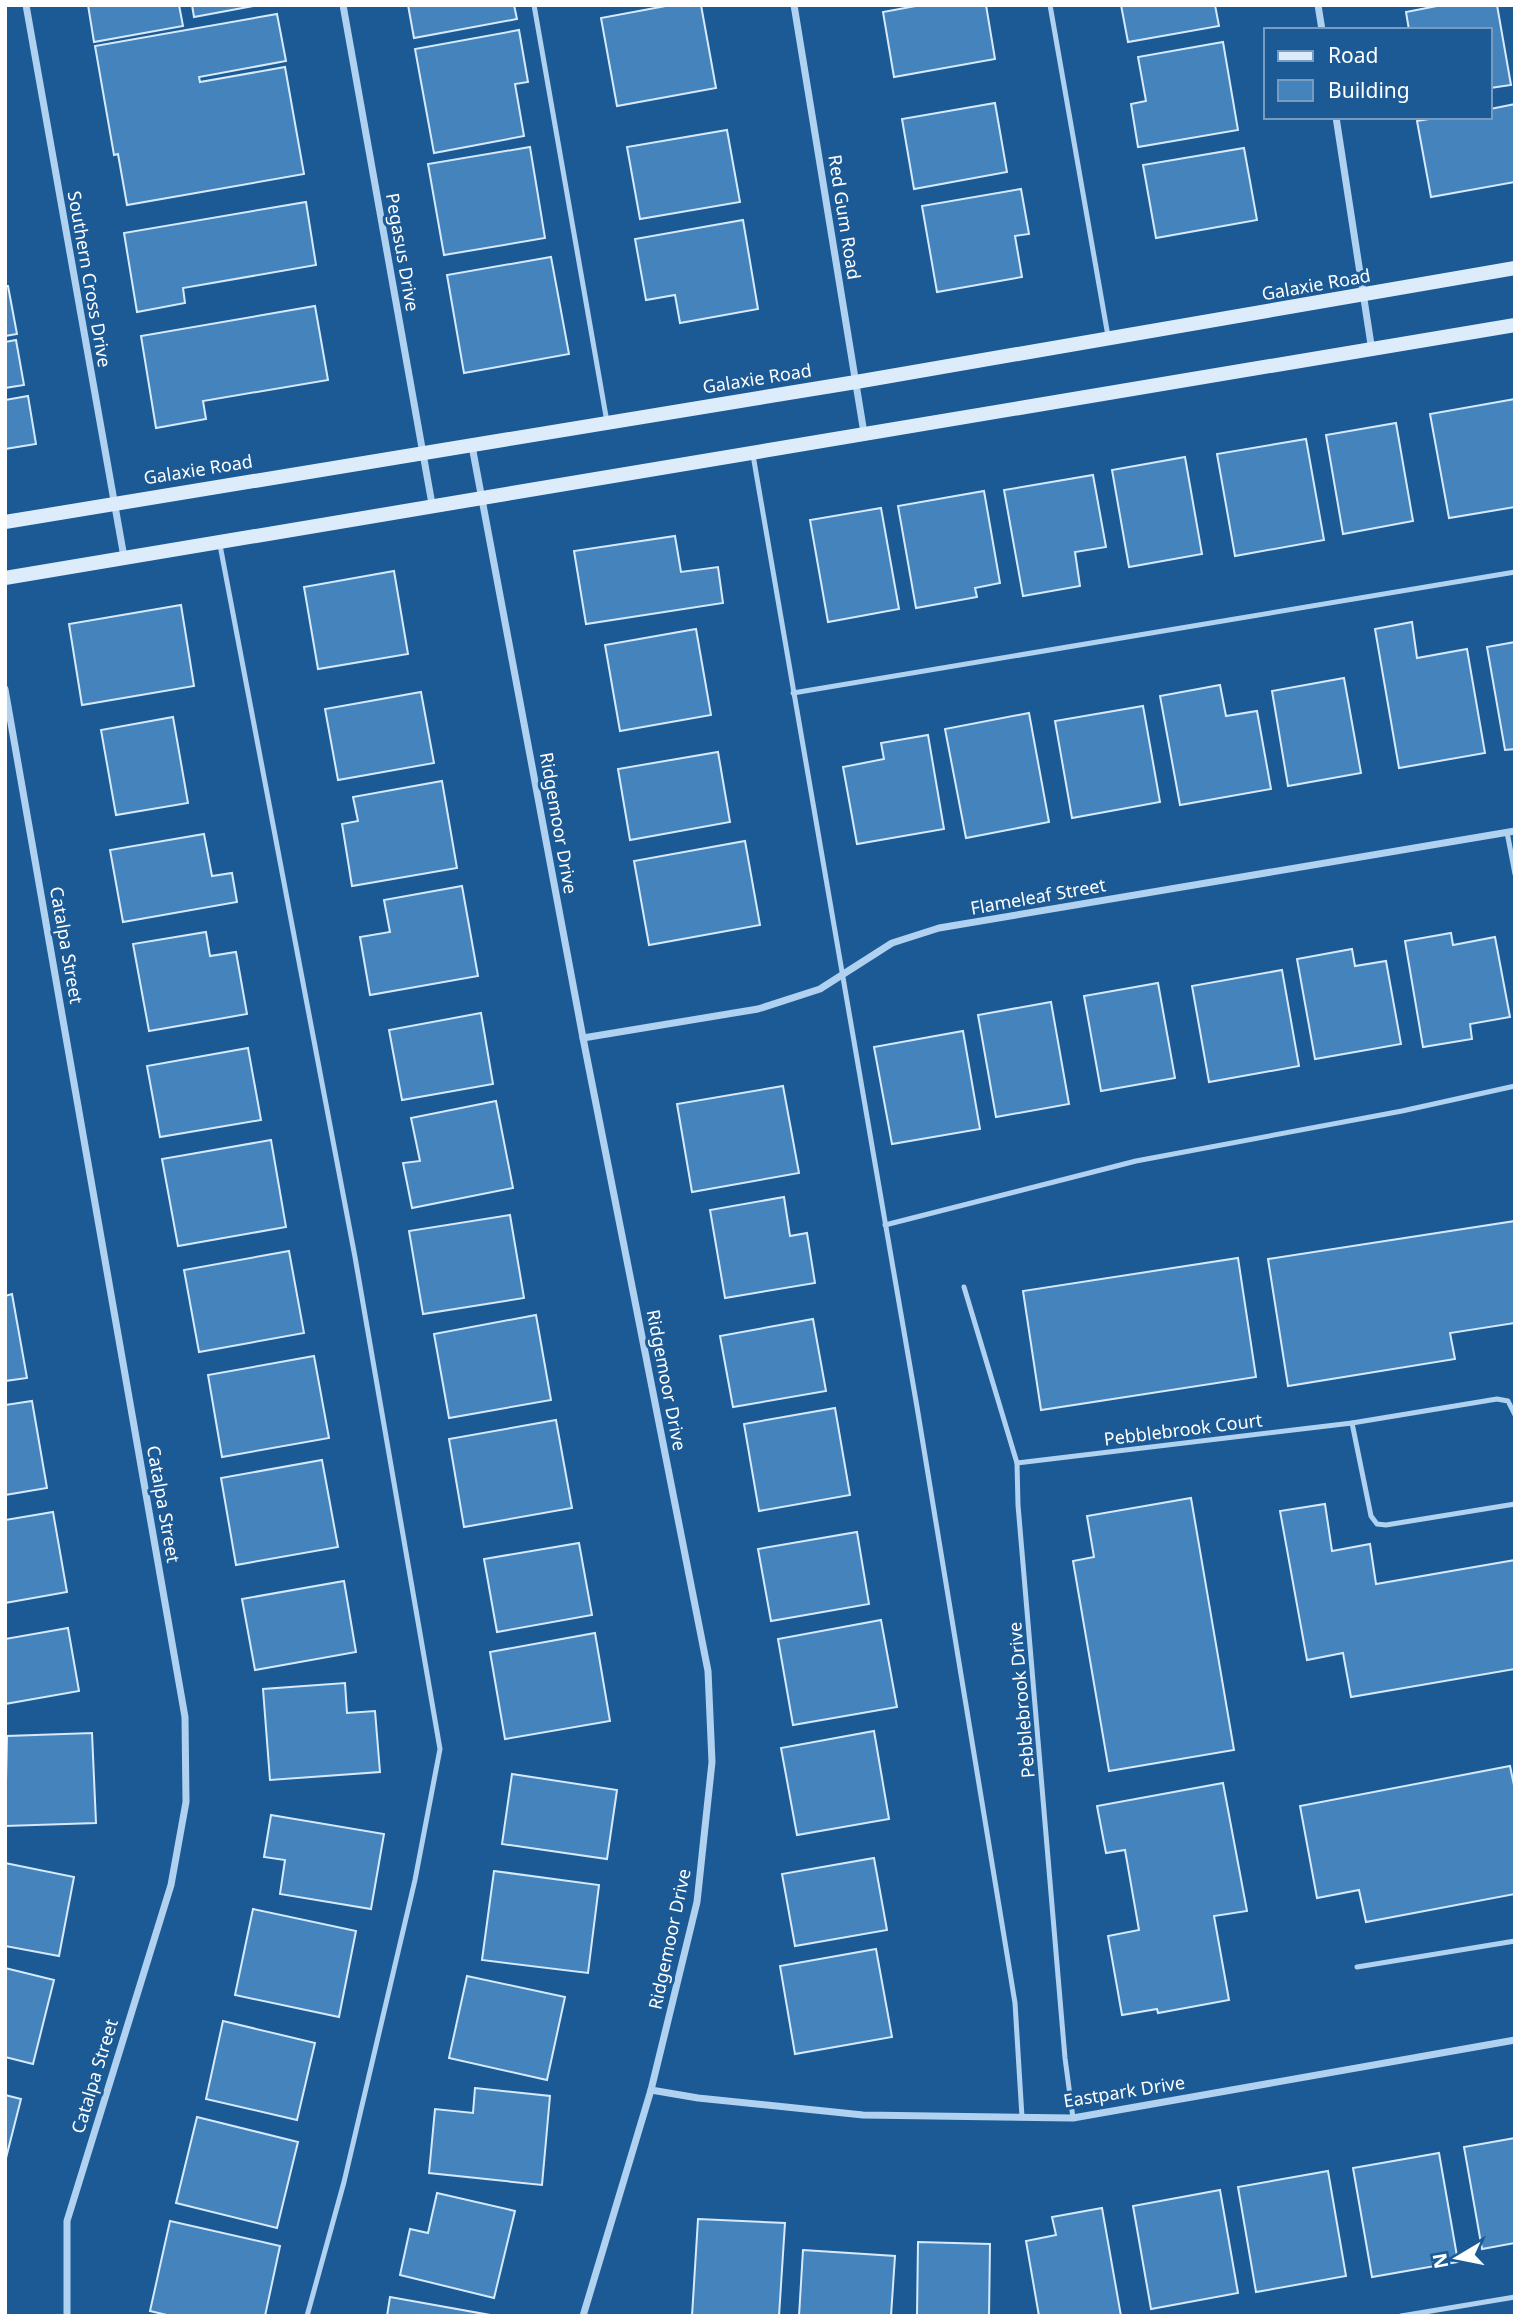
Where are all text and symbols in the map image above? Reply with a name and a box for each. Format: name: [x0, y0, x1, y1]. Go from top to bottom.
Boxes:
legend: [1264, 28, 1492, 119]
text: Road: [1328, 41, 1378, 69]
text: Building: [1328, 76, 1410, 104]
street label: Red Gum Road: [823, 153, 867, 281]
street label: Southern Cross Drive: [63, 189, 117, 369]
street label: Pegasus Drive: [381, 191, 425, 313]
street label: Galaxie Road: [1260, 263, 1372, 305]
street label: Galaxie Road: [701, 358, 813, 398]
street label: Galaxie Road: [142, 449, 254, 489]
street label: Ridgemoor Drive: [535, 750, 583, 896]
street label: Flameleaf Street: [968, 872, 1108, 920]
street label: Catalpa Street: [45, 884, 89, 1006]
street label: Ridgemoor Drive: [642, 1307, 692, 1453]
street label: Pebblebrook Court: [1102, 1407, 1264, 1451]
street label: Catalpa Street: [142, 1443, 186, 1565]
street label: Pebblebrook Drive: [1002, 1621, 1040, 1779]
street label: Ridgemoor Drive: [642, 1866, 696, 2012]
street label: Catalpa Street: [65, 2015, 123, 2136]
street label: Eastpark Drive: [1062, 2070, 1186, 2112]
north arrow: [1422, 2223, 1492, 2293]
text: N: [1426, 2251, 1454, 2271]

